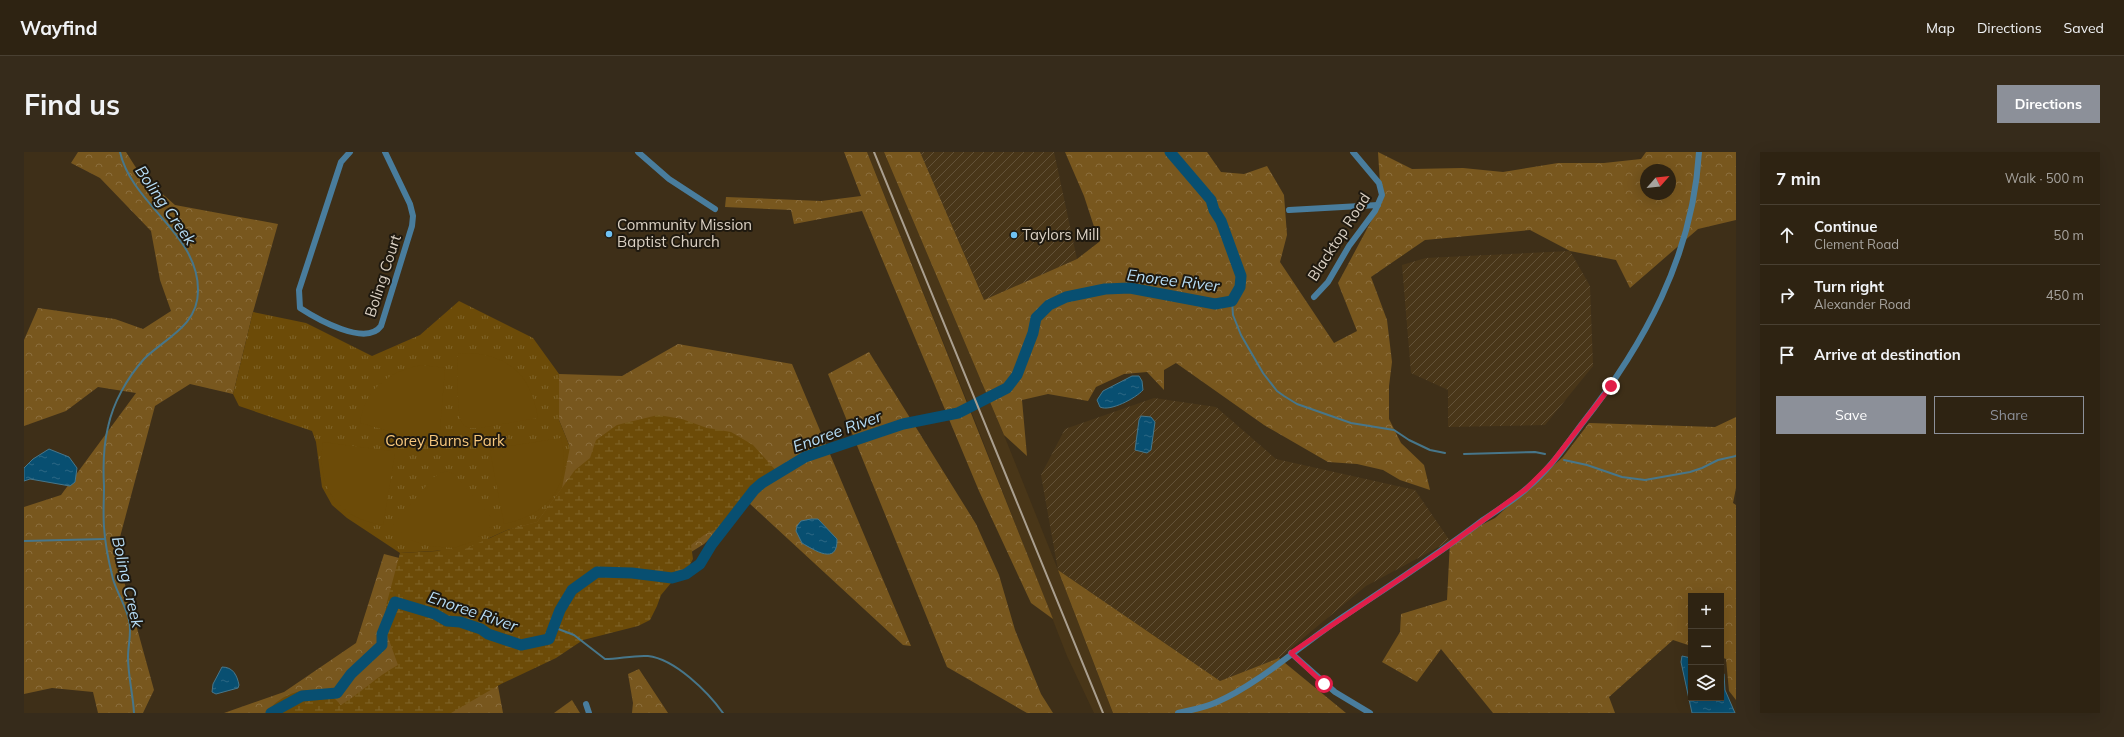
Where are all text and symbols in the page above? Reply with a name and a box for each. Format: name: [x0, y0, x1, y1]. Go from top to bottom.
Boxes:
text: Wayfind: [20, 16, 97, 40]
text: Map: [1926, 19, 1955, 37]
text: Directions: [1977, 19, 2042, 37]
text: Saved: [2064, 19, 2104, 37]
button: Directions: [1997, 85, 2100, 123]
text: Find us: [24, 87, 120, 122]
water label: Boling Creek: [131, 161, 201, 249]
north arrow: [1640, 164, 1676, 200]
text: 7 min: [1776, 168, 1821, 189]
text: Walk · 500 m: [2005, 170, 2084, 186]
street label: Blacktop Road: [1303, 189, 1374, 284]
place label: Community Mission Baptist Church: [617, 215, 752, 251]
text: Continue: [1814, 217, 1877, 236]
icon: ahead: [1776, 224, 1798, 246]
place label: Taylors Mill: [1022, 225, 1099, 244]
text: 50 m: [2054, 227, 2084, 243]
marker: Community Mission Baptist Church: [604, 229, 614, 239]
marker: Taylors Mill: [1009, 230, 1019, 240]
street label: Boling Court: [360, 232, 405, 320]
text: Clement Road: [1814, 236, 1899, 252]
water label: Enoree River: [1126, 264, 1222, 296]
text: Turn right: [1814, 277, 1884, 296]
icon: right: [1776, 284, 1798, 306]
text: 450 m: [2046, 287, 2084, 303]
text: Alexander Road: [1814, 296, 1911, 312]
icon: arrive: [1776, 344, 1798, 366]
text: Arrive at destination: [1814, 345, 1961, 364]
route end: [1602, 377, 1620, 395]
button: Save: [1776, 396, 1926, 434]
button: Share: [1934, 396, 2084, 434]
water label: Enoree River: [790, 405, 885, 456]
park label: Corey Burns Park: [385, 431, 505, 450]
water label: Boling Creek: [108, 534, 148, 630]
water label: Enoree River: [426, 586, 521, 636]
map controls: [1688, 593, 1724, 701]
button: +: [1688, 593, 1724, 629]
button: −: [1688, 629, 1724, 665]
button: layers: [1688, 665, 1724, 701]
route start: [1315, 675, 1333, 693]

